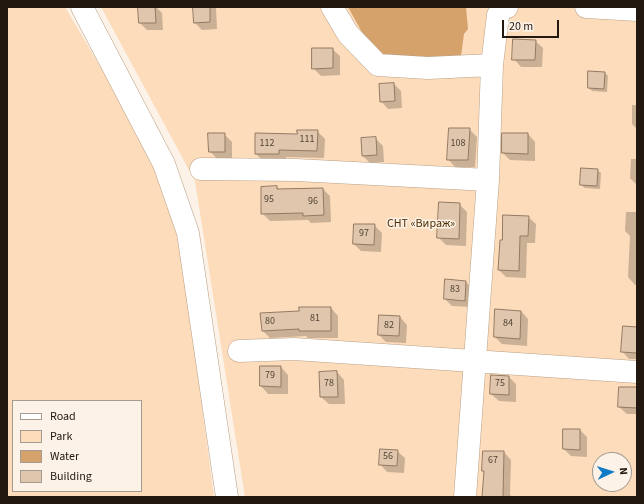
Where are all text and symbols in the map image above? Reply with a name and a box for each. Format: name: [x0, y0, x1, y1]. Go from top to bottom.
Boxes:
scale bar: [504, 12, 561, 38]
text: 20 m: [509, 18, 533, 35]
house number: 111: [300, 134, 314, 146]
house number: 112: [260, 138, 274, 150]
house number: 108: [451, 138, 465, 150]
house number: 95: [264, 194, 274, 206]
house number: 96: [308, 196, 318, 208]
park label: СНТ «Вираж»: [387, 217, 455, 231]
house number: 97: [359, 228, 369, 240]
house number: 83: [450, 284, 460, 296]
house number: 81: [310, 313, 320, 325]
house number: 80: [265, 316, 275, 328]
house number: 84: [503, 318, 513, 330]
house number: 82: [384, 320, 394, 332]
house number: 79: [265, 370, 275, 382]
house number: 78: [324, 378, 334, 390]
house number: 75: [495, 378, 505, 390]
legend: [12, 400, 142, 492]
text: Road: [50, 408, 76, 425]
text: Park: [50, 428, 72, 445]
text: Water: [50, 448, 79, 465]
house number: 56: [383, 451, 393, 463]
north arrow: [592, 452, 632, 492]
house number: 67: [488, 455, 498, 467]
text: N: [616, 467, 631, 475]
text: Building: [50, 468, 92, 485]

